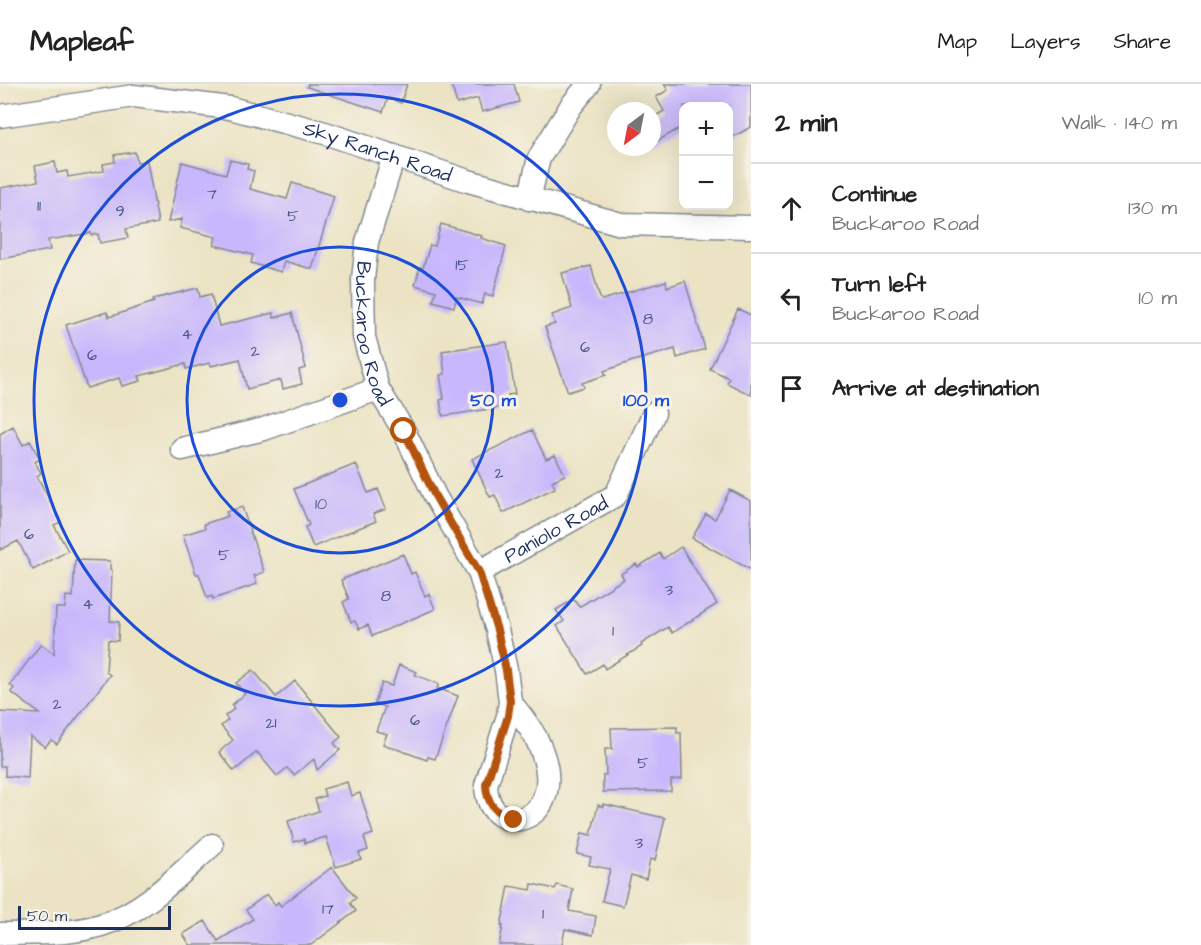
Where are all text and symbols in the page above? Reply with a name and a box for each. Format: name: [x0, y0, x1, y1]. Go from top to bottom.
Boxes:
text: Mapleaf: [30, 22, 133, 61]
text: Map: [937, 27, 977, 56]
text: Layers: [1010, 27, 1080, 56]
text: Share: [1113, 27, 1171, 56]
north arrow: [607, 102, 661, 156]
map controls: [679, 102, 733, 210]
button: +: [679, 102, 733, 156]
text: 2 min: [775, 105, 837, 141]
text: Walk · 140 m: [1061, 109, 1177, 137]
street label: Sky Ranch Road: [300, 115, 455, 190]
button: −: [679, 156, 733, 210]
text: Continue: [832, 179, 917, 210]
house number: 7: [207, 183, 217, 205]
icon: ahead: [775, 192, 808, 225]
text: 130 m: [1128, 194, 1177, 222]
house number: 11: [37, 195, 41, 217]
house number: 9: [115, 200, 125, 222]
house number: 5: [287, 205, 299, 227]
text: Buckaroo Road: [832, 210, 979, 238]
house number: 15: [455, 254, 469, 276]
street label: Buckaroo Road: [348, 260, 398, 412]
text: Turn left: [832, 269, 926, 300]
icon: left: [775, 282, 808, 315]
text: 10 m: [1138, 284, 1177, 312]
text: Buckaroo Road: [832, 300, 979, 328]
house number: 8: [643, 308, 653, 330]
house number: 4: [182, 323, 193, 345]
house number: 6: [580, 336, 590, 358]
house number: 2: [250, 340, 260, 362]
house number: 6: [87, 344, 97, 366]
icon: arrive: [775, 372, 808, 405]
text: Arrive at destination: [832, 373, 1039, 404]
text: 50 m: [470, 388, 517, 413]
text: 100 m: [623, 388, 670, 413]
centre of rings: [330, 390, 350, 410]
route start: [390, 417, 416, 443]
house number: 2: [494, 462, 504, 484]
street label: Paniolo Road: [499, 489, 613, 570]
house number: 10: [315, 493, 327, 515]
house number: 6: [24, 523, 34, 545]
house number: 5: [218, 544, 230, 566]
house number: 3: [665, 579, 673, 601]
house number: 8: [381, 585, 391, 607]
house number: 4: [83, 593, 94, 615]
house number: 1: [612, 620, 614, 642]
house number: 2: [52, 693, 62, 715]
house number: 6: [410, 709, 420, 731]
house number: 21: [265, 712, 277, 734]
house number: 5: [637, 752, 649, 774]
route end: [500, 806, 526, 832]
house number: 3: [635, 832, 643, 854]
house number: 17: [322, 898, 334, 920]
scale bar: [18, 903, 171, 930]
house number: 1: [542, 903, 544, 925]
text: 50 m: [27, 905, 67, 927]

